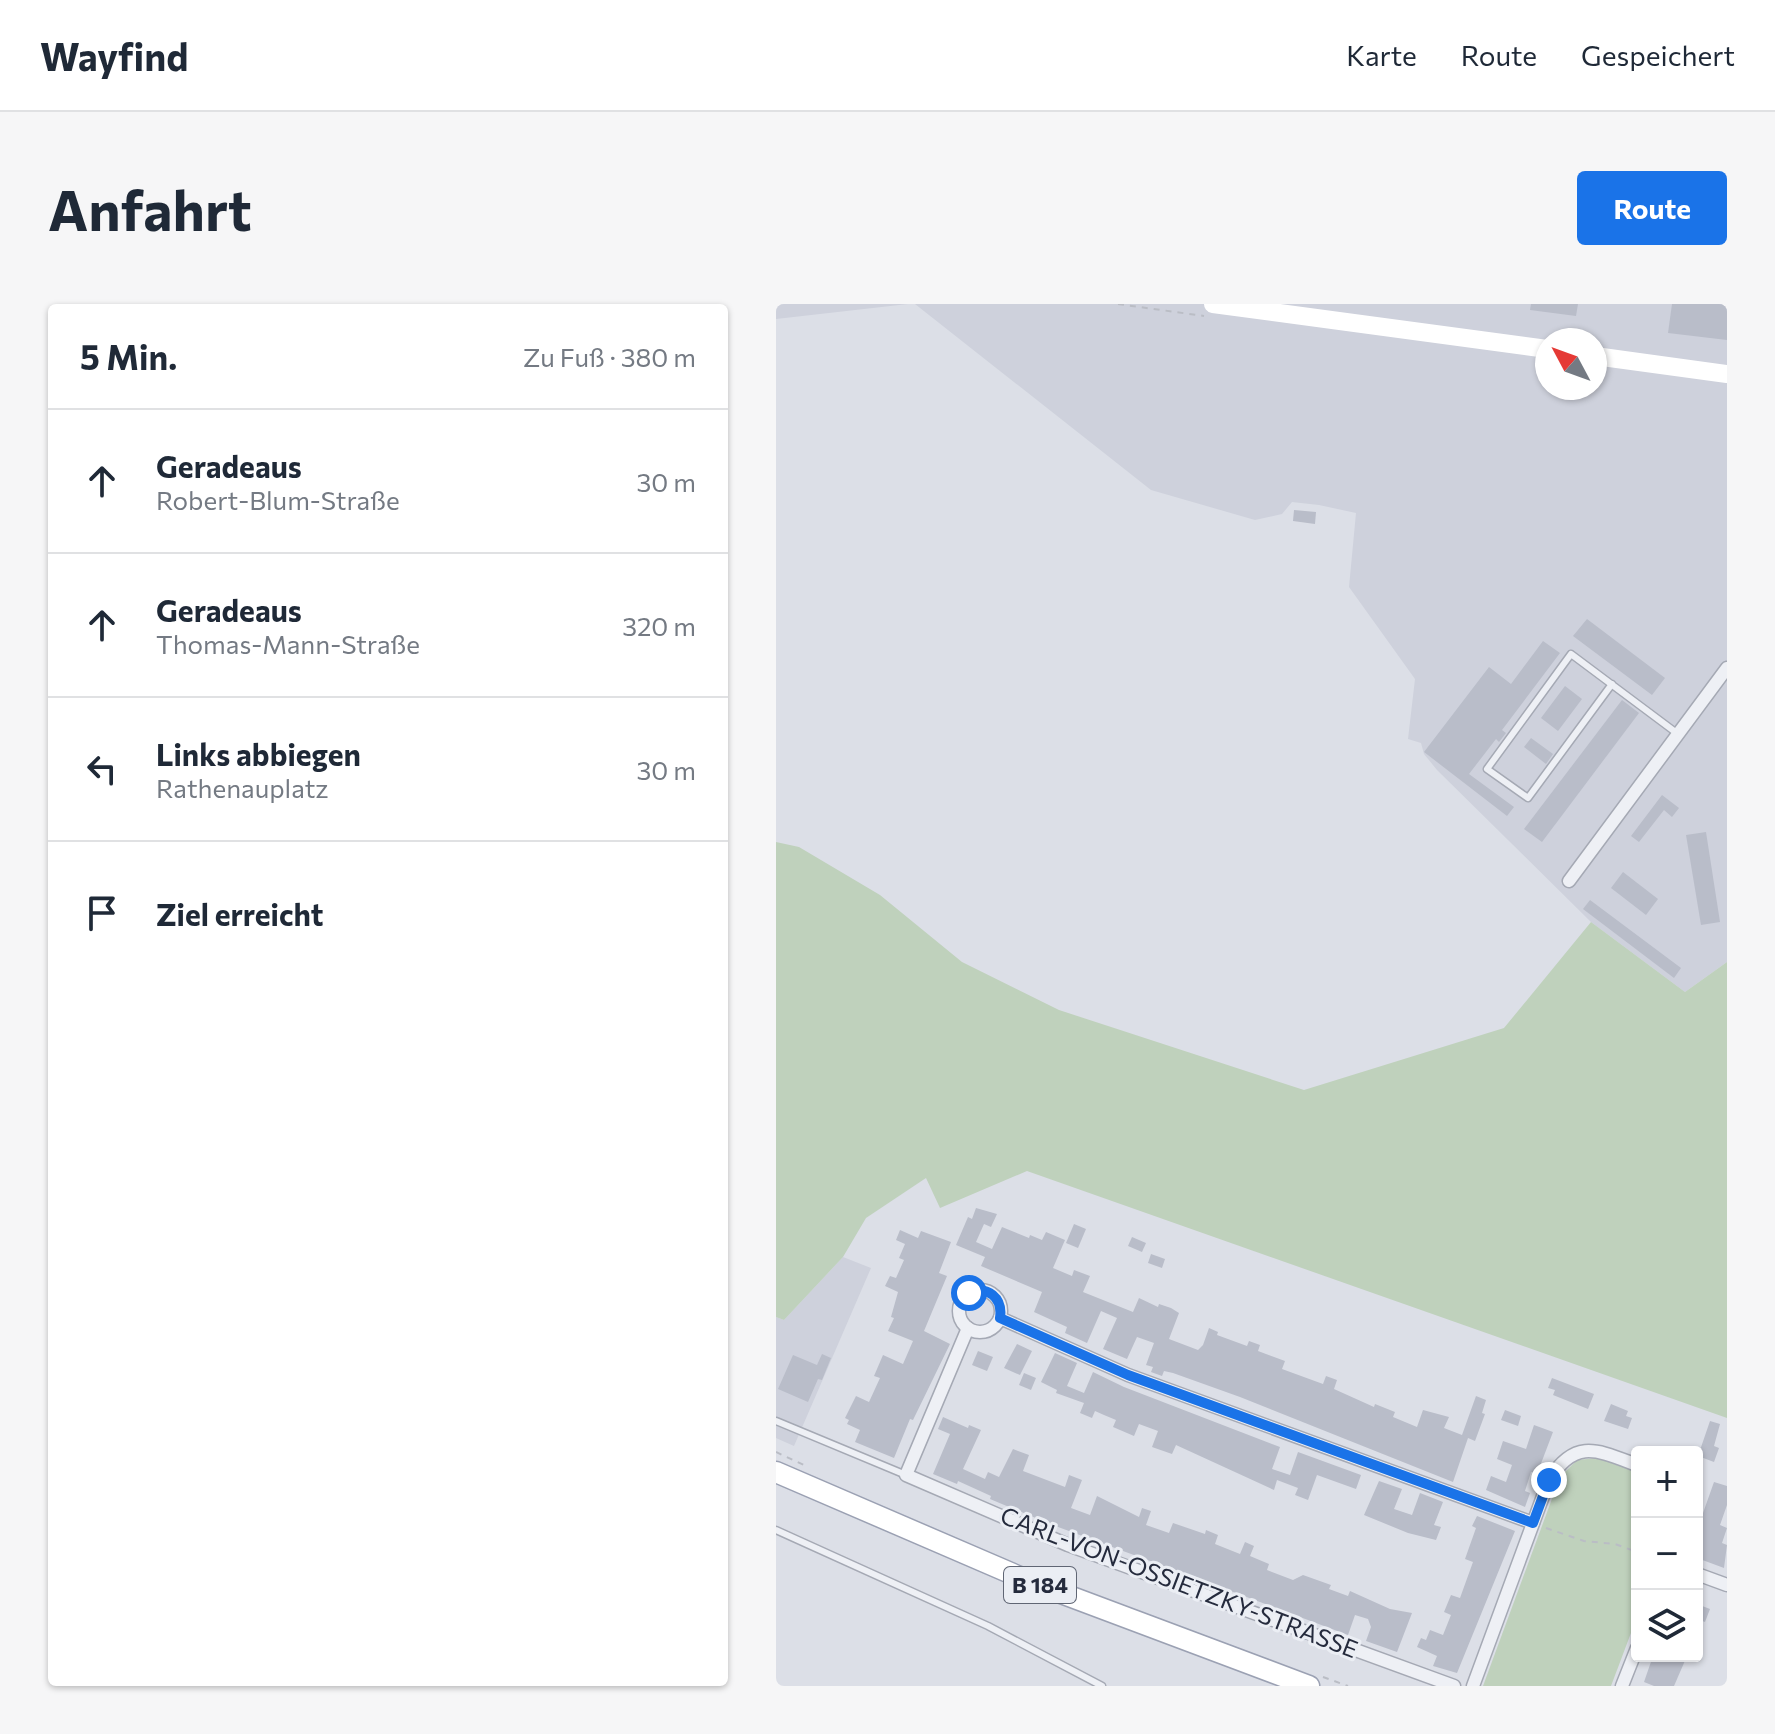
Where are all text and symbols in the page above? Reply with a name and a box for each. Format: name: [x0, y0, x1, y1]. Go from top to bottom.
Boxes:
text: Wayfind: [40, 32, 188, 79]
text: Karte: [1346, 38, 1417, 72]
text: Route: [1461, 38, 1537, 72]
text: Gespeichert: [1581, 38, 1735, 72]
button: Route: [1577, 171, 1727, 245]
text: Anfahrt: [48, 174, 252, 243]
north arrow: [1535, 328, 1607, 400]
text: 5 Min.: [80, 335, 177, 377]
text: Zu Fuß · 380 m: [523, 341, 696, 372]
text: Geradeaus: [156, 447, 302, 484]
icon: ahead: [80, 459, 124, 503]
text: 30 m: [637, 466, 696, 497]
text: Robert-Blum-Straße: [156, 484, 400, 515]
text: Geradeaus: [156, 591, 302, 628]
icon: ahead: [80, 603, 124, 647]
text: 320 m: [622, 610, 696, 641]
text: Thomas-Mann-Straße: [156, 628, 420, 659]
text: Links abbiegen: [156, 735, 361, 772]
icon: left: [80, 747, 124, 791]
text: 30 m: [637, 754, 696, 785]
text: Rathenauplatz: [156, 772, 328, 803]
icon: arrive: [80, 891, 124, 935]
text: Ziel erreicht: [156, 895, 324, 932]
route start: [951, 1275, 987, 1311]
map controls: [1631, 1446, 1703, 1662]
button: +: [1631, 1446, 1703, 1518]
route end: [1531, 1462, 1567, 1498]
street label: CARL-VON-OSSIETZKY-STRASSE: [997, 1500, 1362, 1663]
button: −: [1631, 1518, 1703, 1590]
road number: B 184: [1004, 1567, 1076, 1603]
button: layers: [1631, 1590, 1703, 1662]

